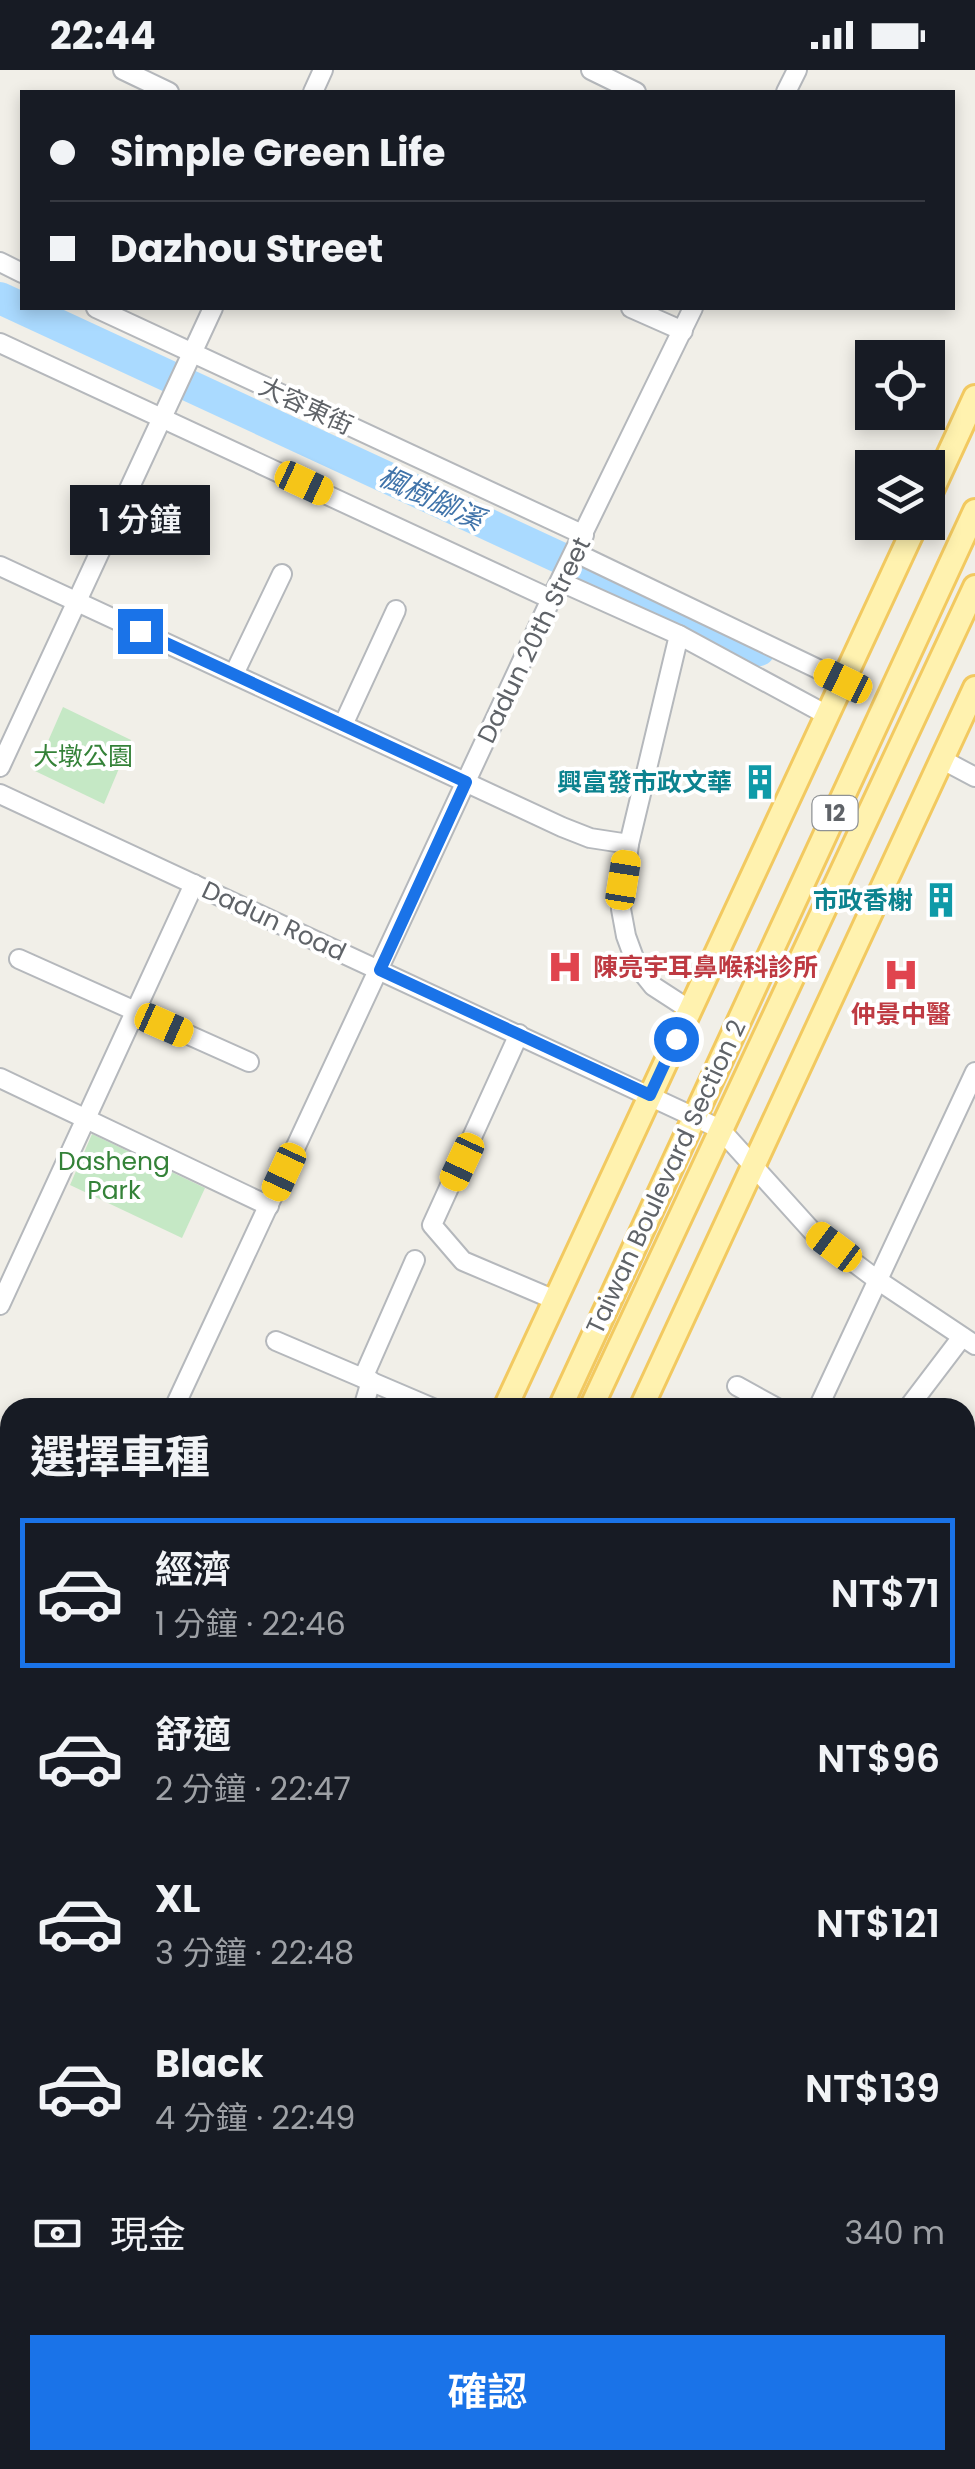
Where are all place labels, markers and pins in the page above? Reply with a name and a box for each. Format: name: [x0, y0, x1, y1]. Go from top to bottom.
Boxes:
building icon: 興富發市政文華: [741, 763, 779, 801]
place label: 興富發市政文華: [557, 765, 732, 800]
building icon: 市政香榭: [922, 881, 960, 919]
place label: 市政香榭: [813, 883, 913, 918]
hospital icon: 陳亮宇耳鼻喉科診所: [546, 948, 584, 986]
place label: 陳亮宇耳鼻喉科診所: [593, 950, 818, 985]
hospital icon: 仲景中醫: [882, 956, 920, 994]
place label: 仲景中醫: [851, 997, 951, 1032]

